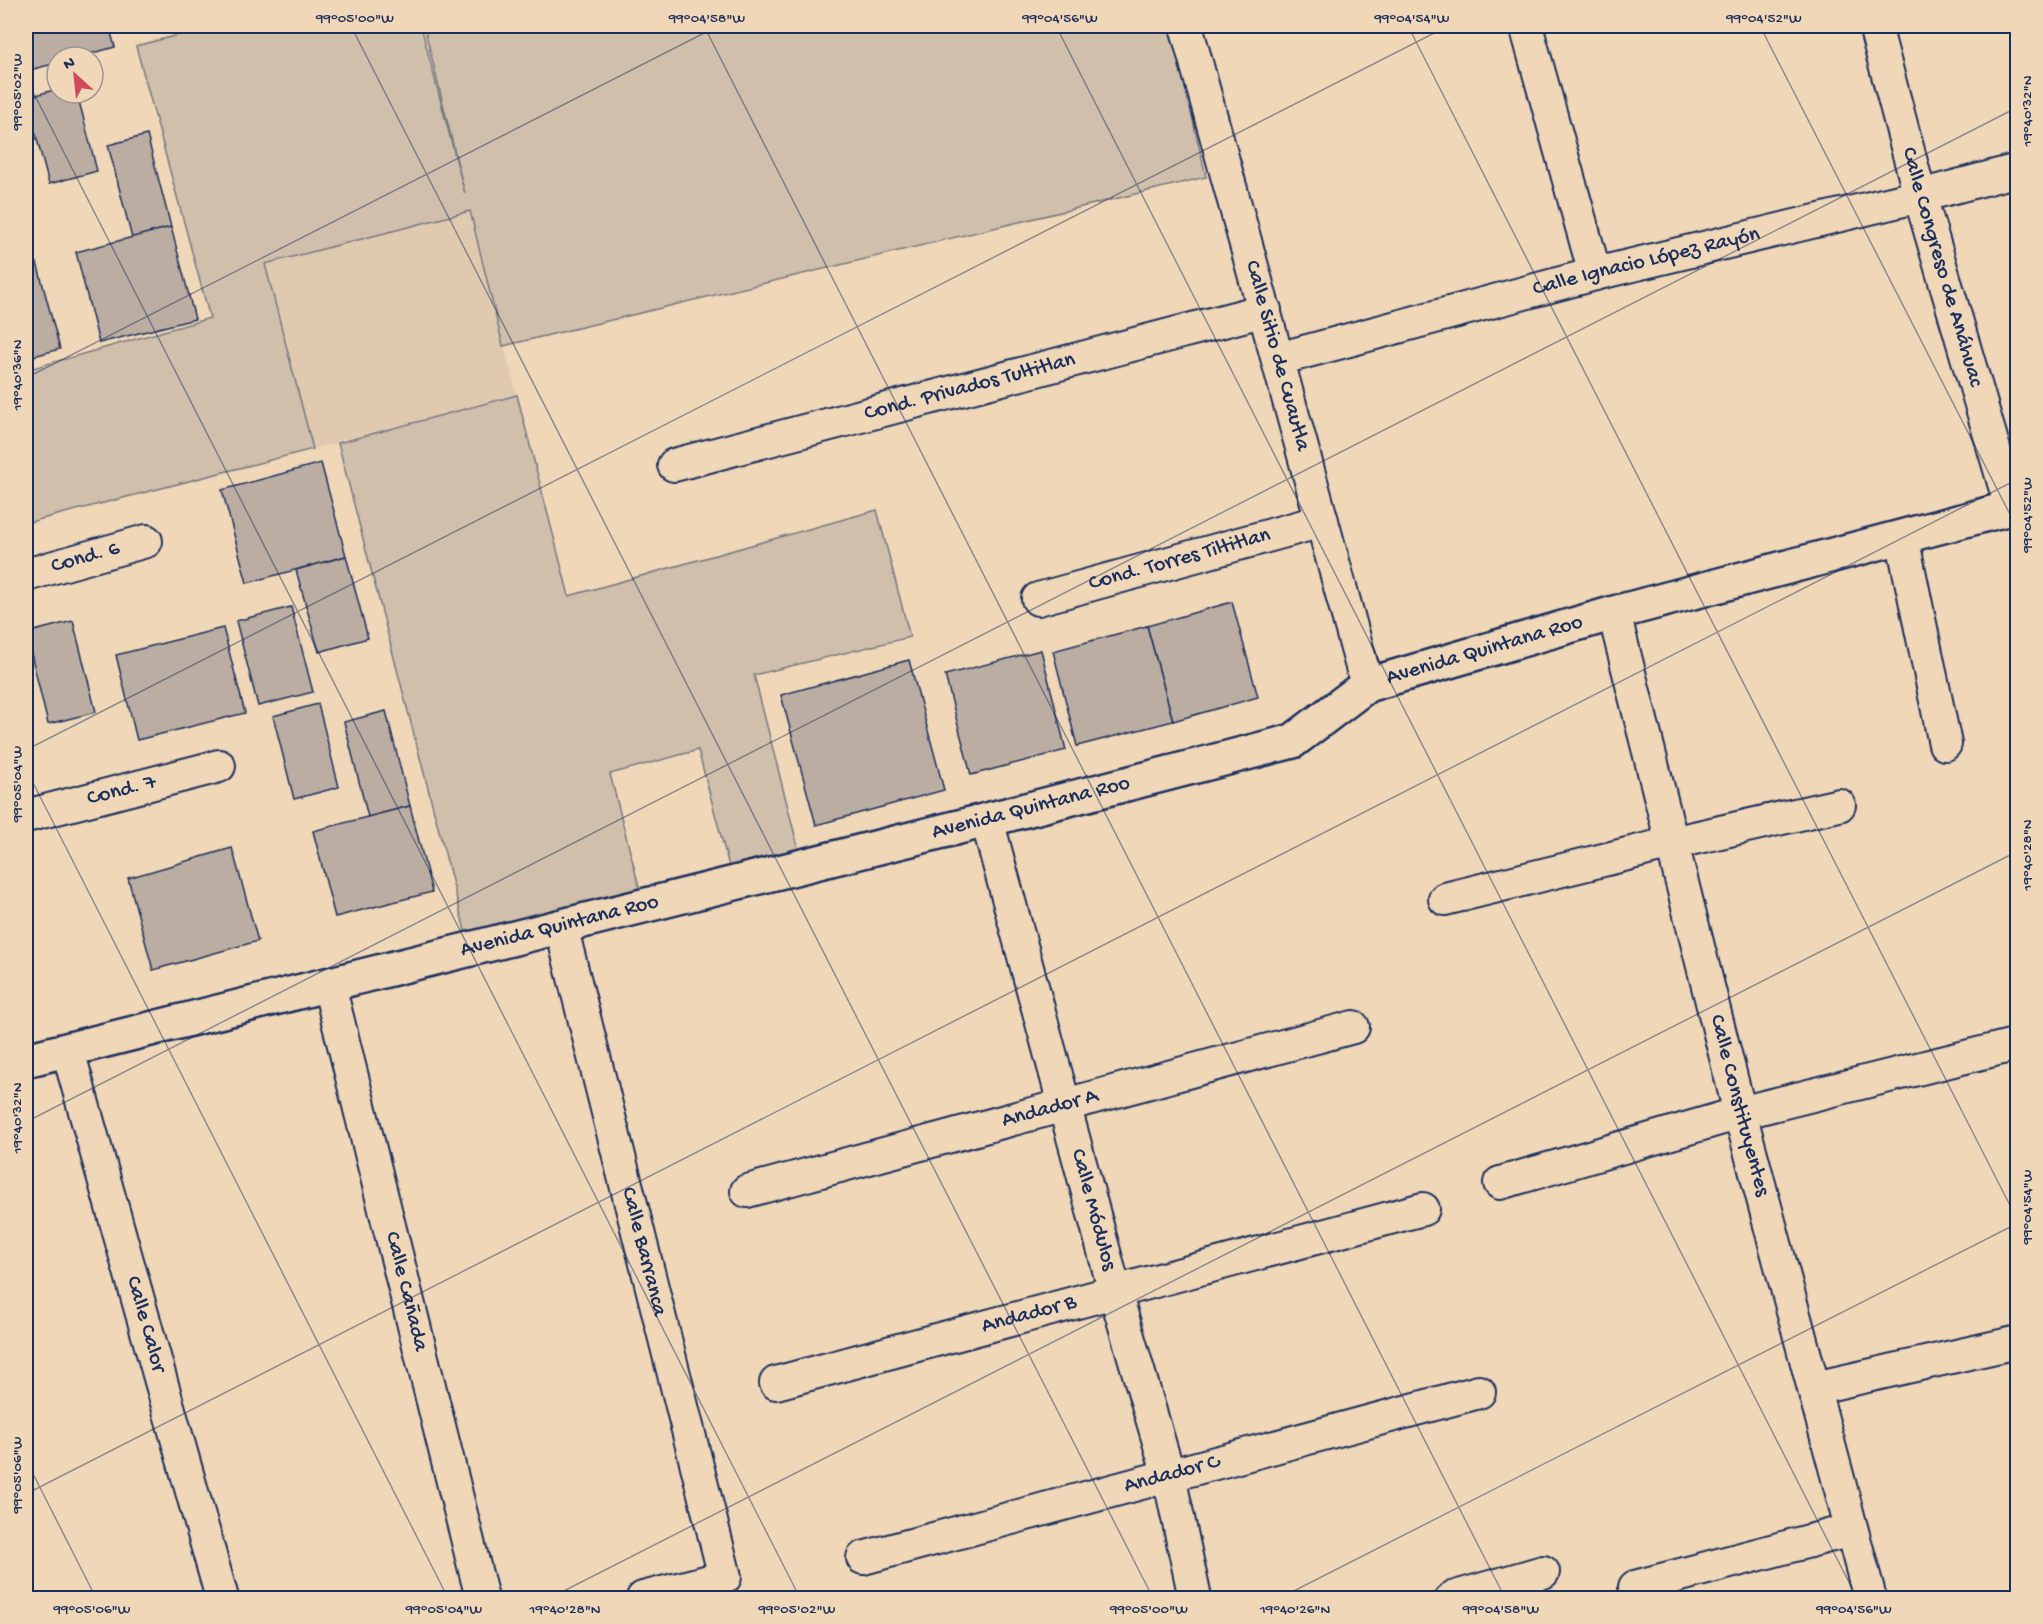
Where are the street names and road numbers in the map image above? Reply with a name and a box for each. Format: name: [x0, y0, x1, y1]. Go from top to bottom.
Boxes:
street label: Calle Congreso de Anáhuac: [1895, 145, 1989, 391]
street label: Calle Ignacio López Rayón: [1530, 222, 1763, 303]
street label: Calle Sitio de Cuautla: [1238, 258, 1315, 455]
street label: Cond. Privados Tultitlan: [862, 347, 1079, 427]
street label: Cond. Torres Tiltitlan: [1086, 523, 1274, 597]
street label: Cond. 6: [48, 536, 124, 580]
street label: Avenida Quintana Roo: [1383, 610, 1586, 692]
street label: Cond. 7: [85, 770, 160, 813]
street label: Avenida Quintana Roo: [929, 771, 1133, 846]
street label: Avenida Quintana Roo: [458, 889, 661, 964]
street label: Calle Constituyentes: [1703, 1012, 1775, 1200]
street label: Andador A: [999, 1083, 1102, 1134]
street label: Calle Módulos: [1064, 1146, 1122, 1274]
street label: Calle Barranca: [614, 1185, 672, 1320]
street label: Calle Cañada: [378, 1229, 433, 1355]
street label: Calle Calor: [119, 1273, 171, 1378]
street label: Andador B: [979, 1290, 1080, 1340]
street label: Andador C: [1121, 1449, 1225, 1500]

